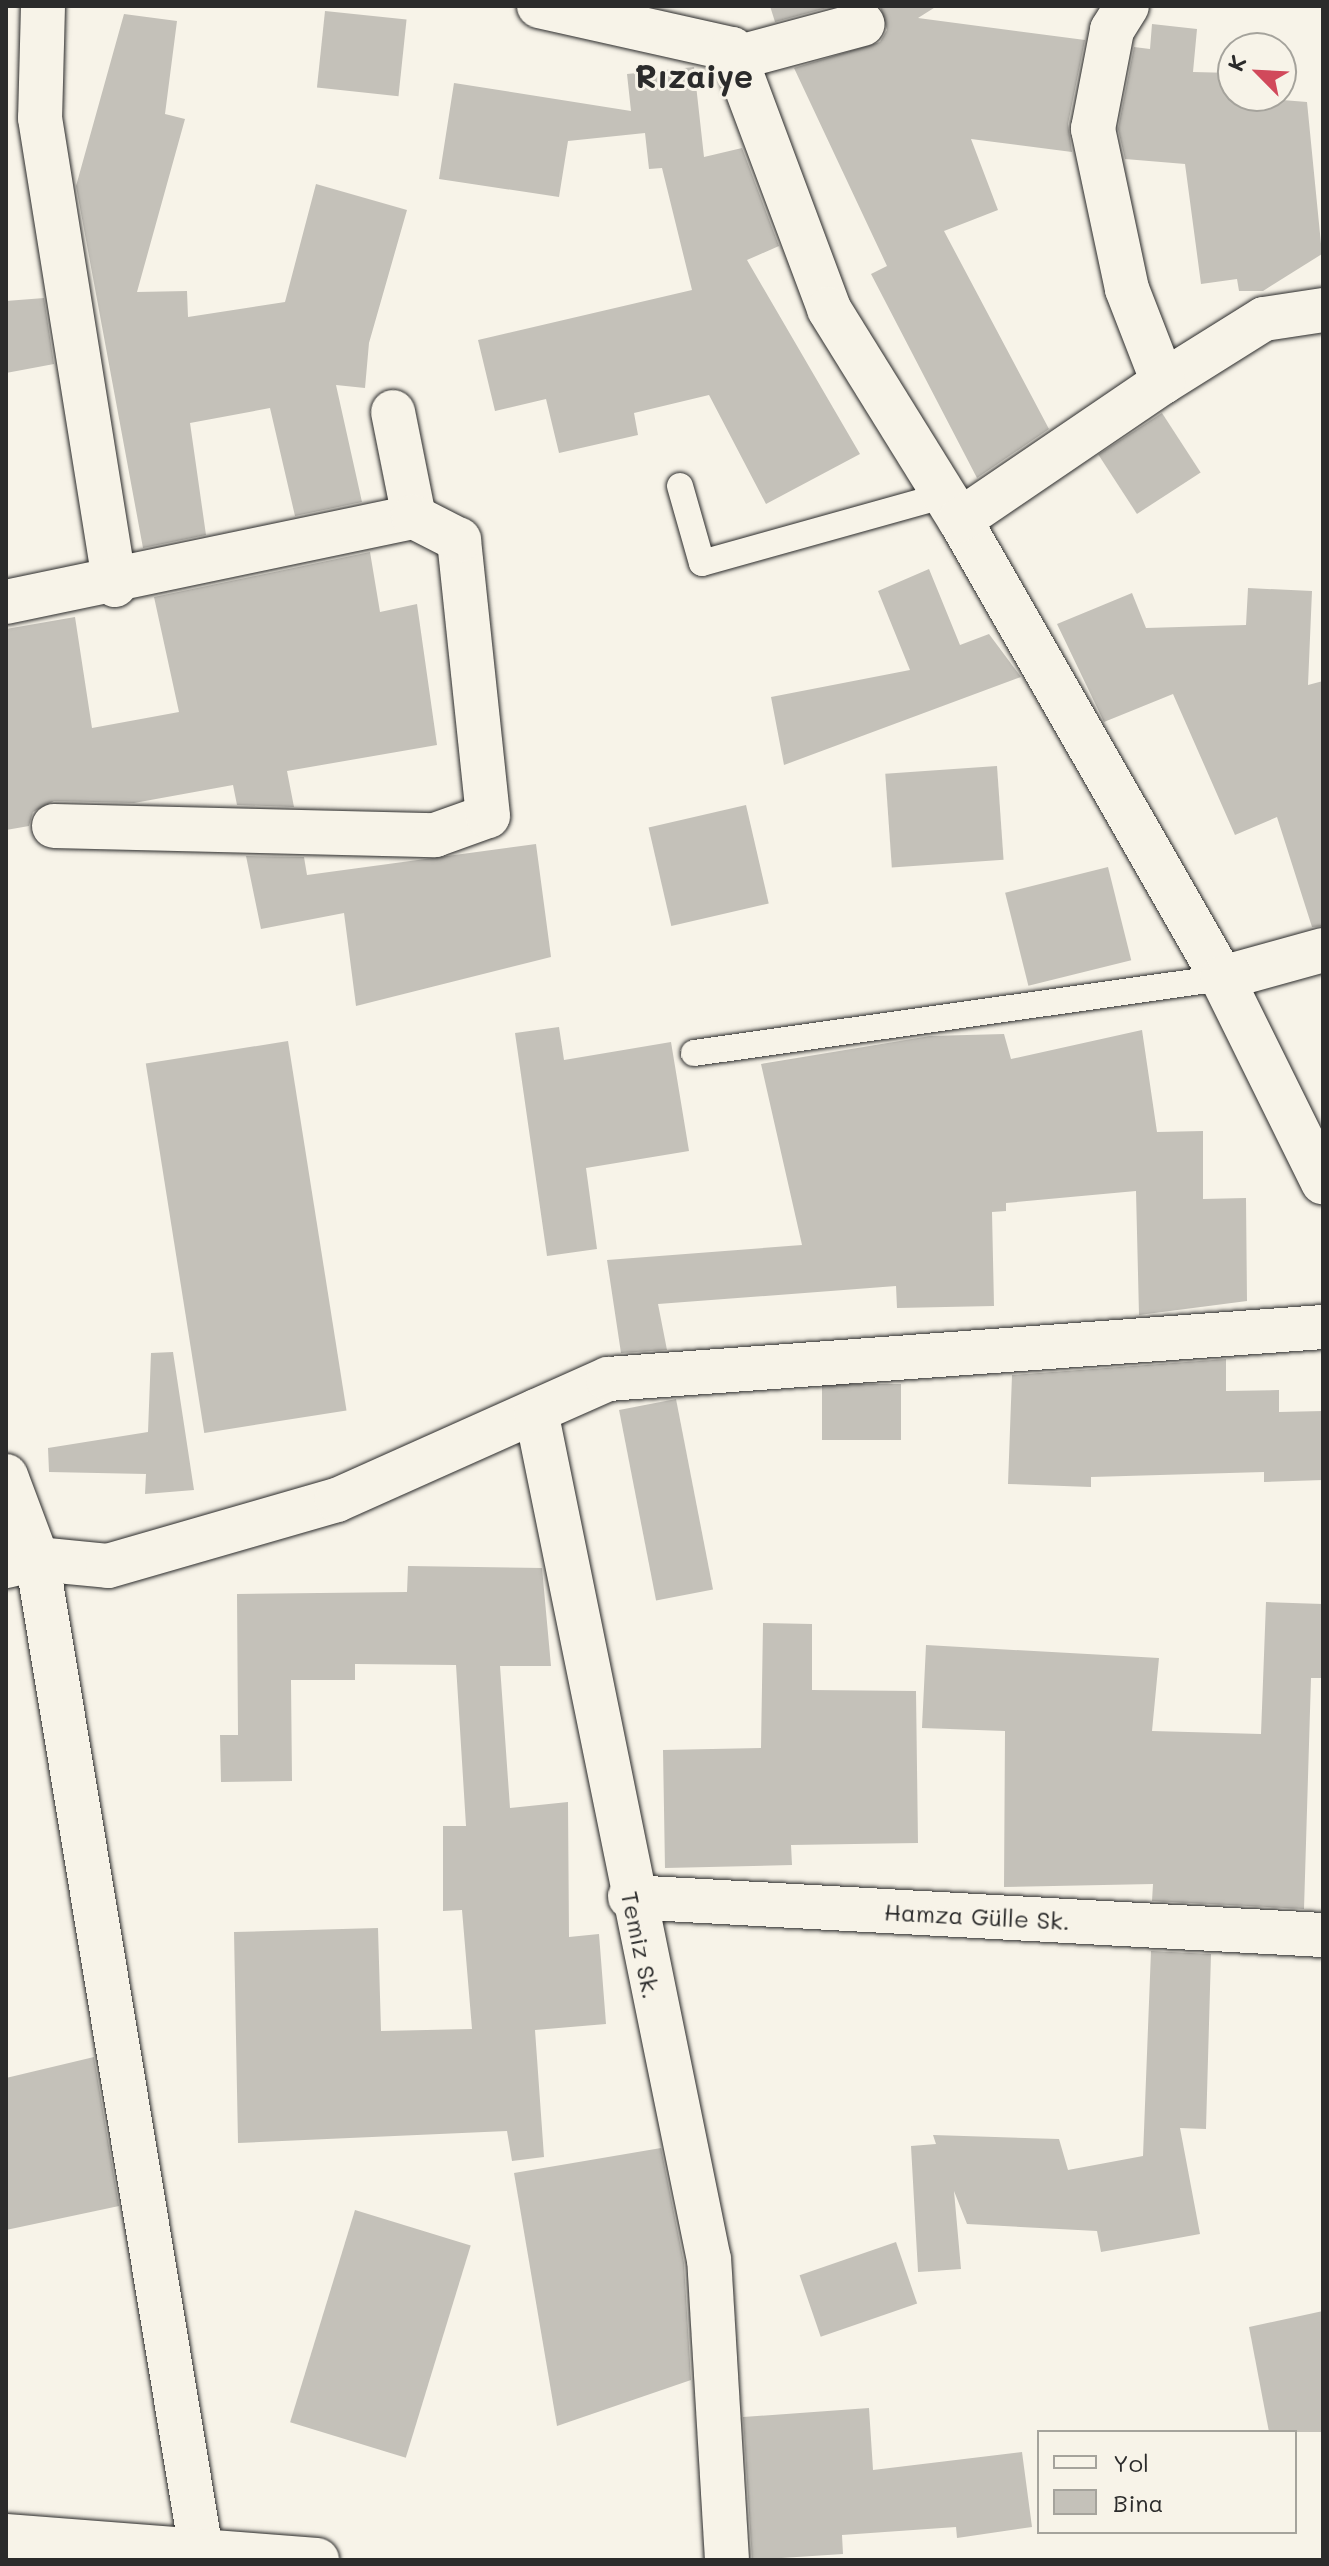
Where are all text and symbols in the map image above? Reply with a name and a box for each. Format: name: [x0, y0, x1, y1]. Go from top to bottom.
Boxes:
north arrow: [1217, 32, 1297, 112]
text: K: [1220, 50, 1253, 75]
district label: Rızaiye: [635, 56, 753, 94]
street label: Temiz Sk.: [616, 1889, 666, 2001]
street label: Hamza Gülle Sk.: [883, 1897, 1071, 1935]
legend: [1037, 2430, 1297, 2534]
text: Yol: [1113, 2447, 1149, 2478]
text: Bina: [1113, 2487, 1164, 2518]

